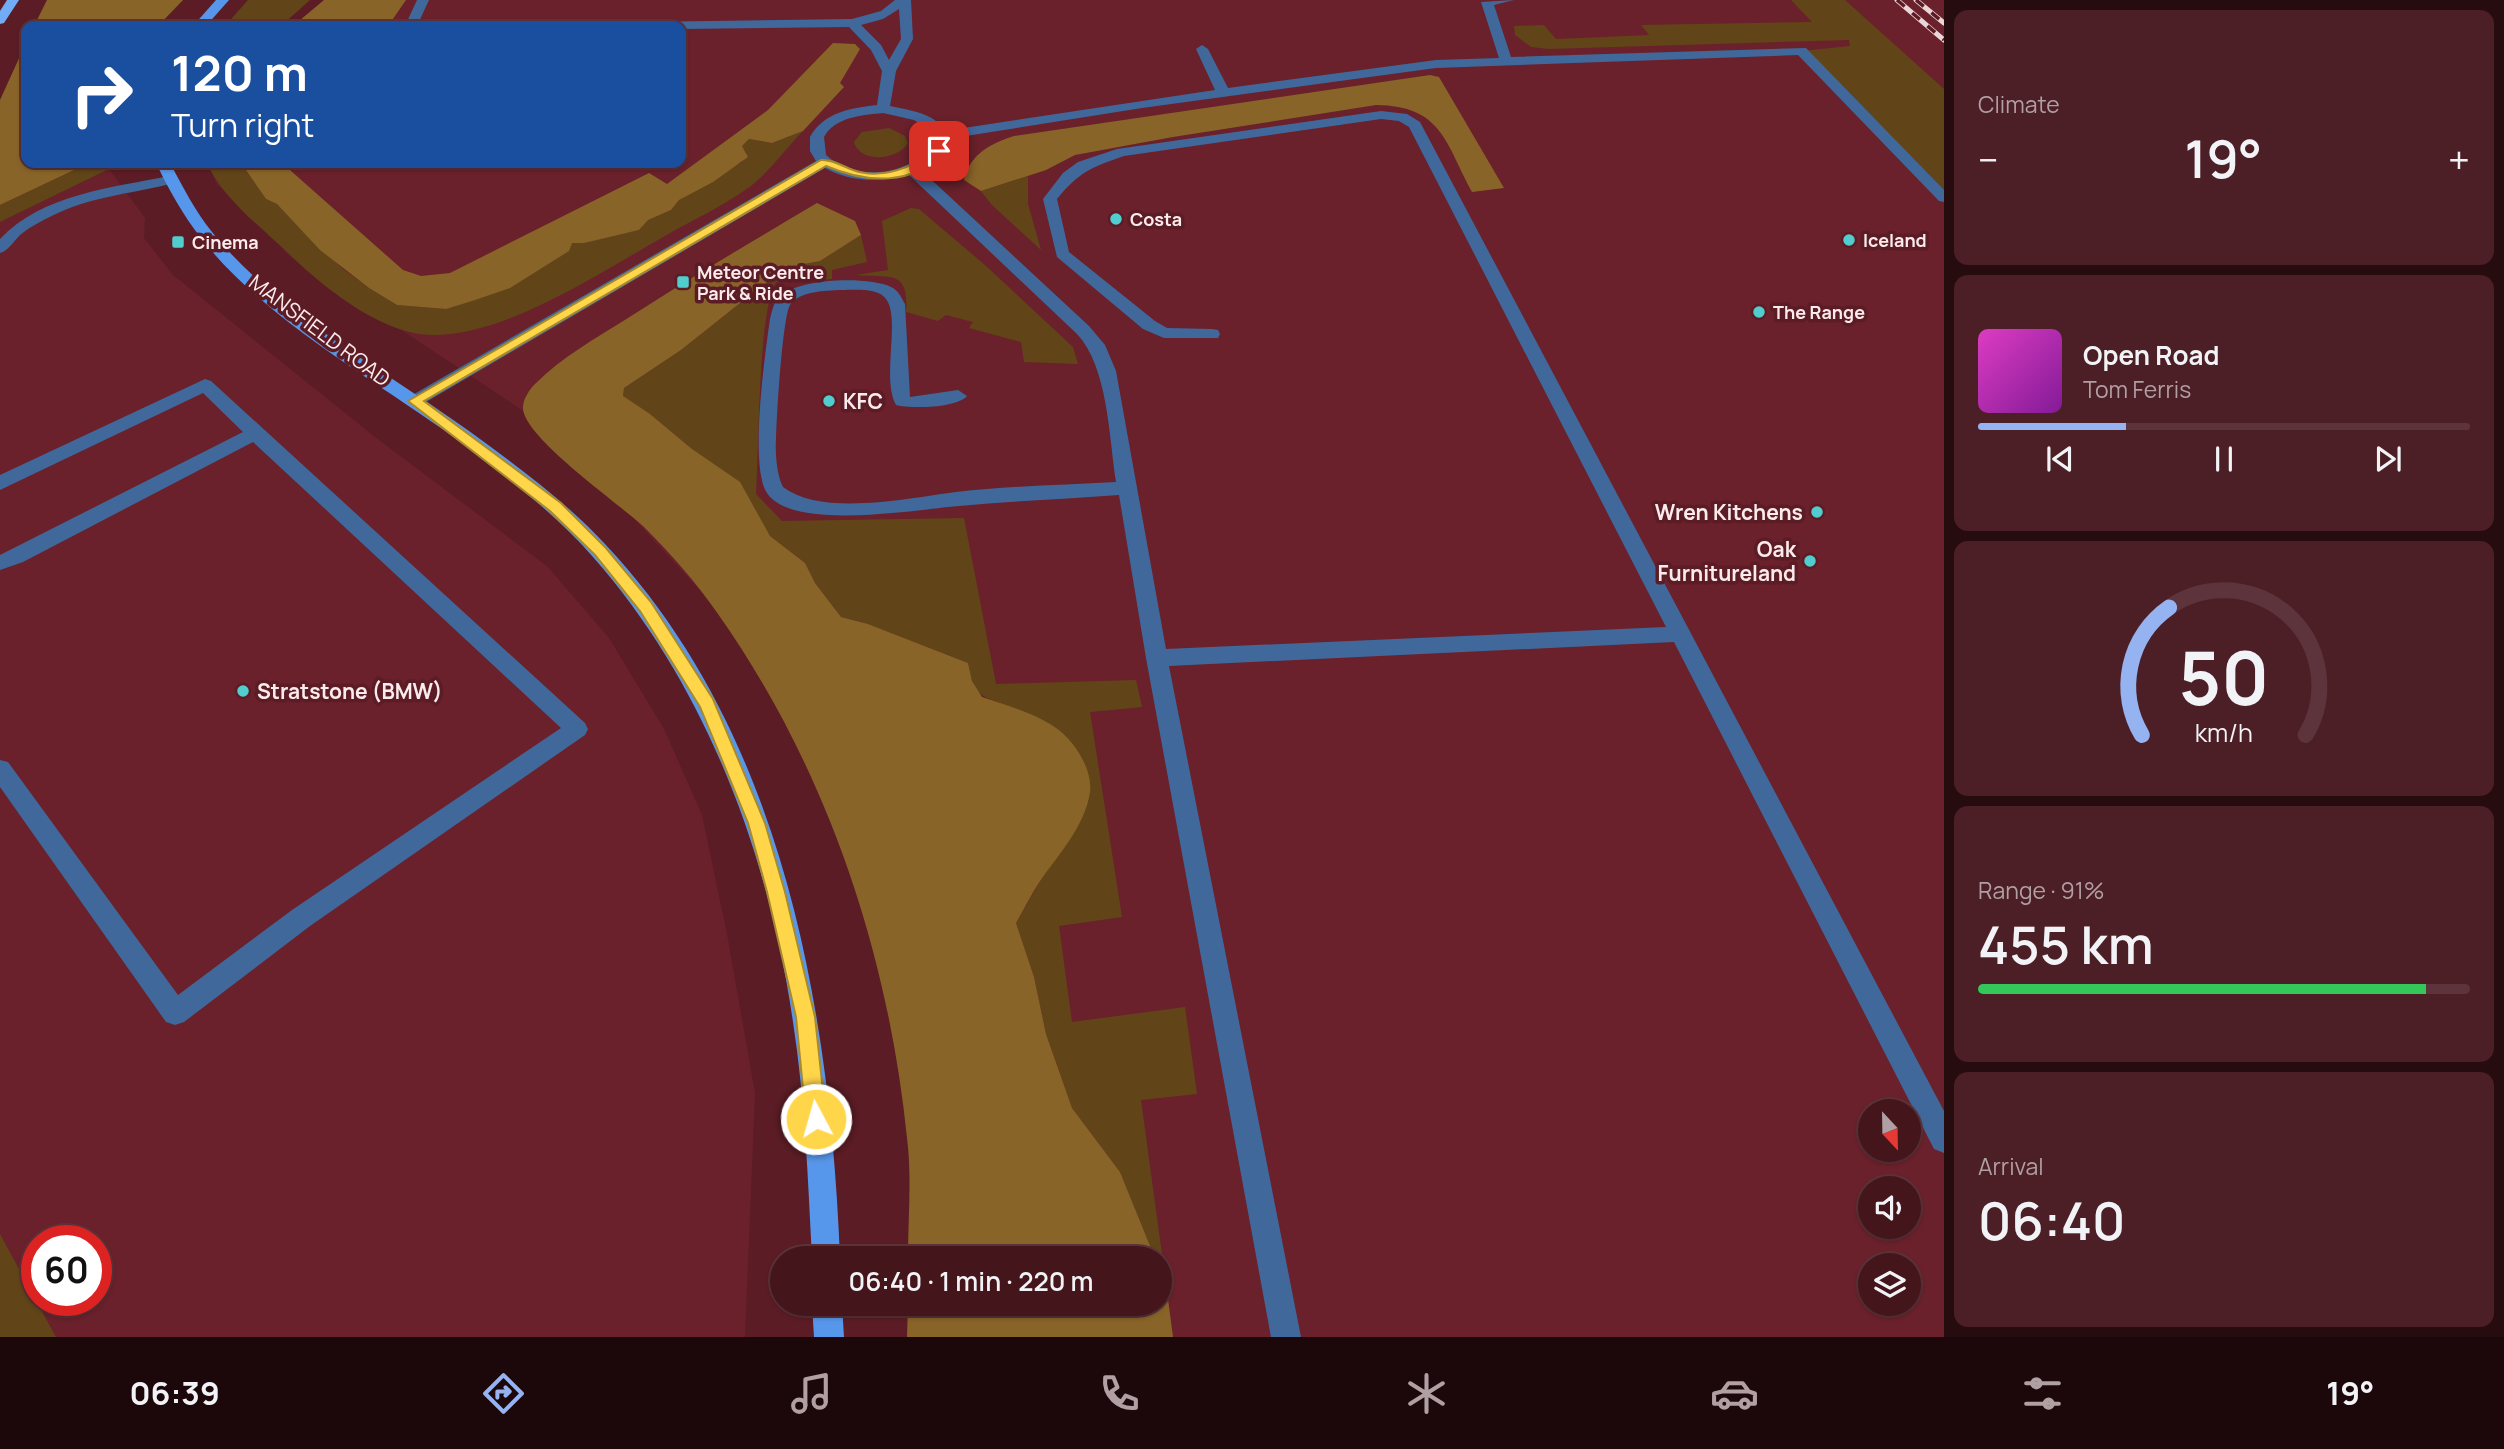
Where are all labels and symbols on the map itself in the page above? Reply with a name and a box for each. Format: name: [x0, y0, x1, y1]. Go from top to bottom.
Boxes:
pin: [909, 121, 969, 181]
place label: Costa: [1130, 207, 1182, 231]
marker: Costa: [1108, 211, 1124, 227]
place label: Iceland: [1863, 228, 1927, 252]
place label: Cinema: [192, 230, 259, 254]
marker: Iceland: [1841, 232, 1857, 248]
marker: Cinema: [170, 234, 186, 250]
place label: Meteor Centre Park & Ride: [697, 260, 824, 305]
street label: MANSFIELD ROAD: [244, 268, 396, 392]
marker: Meteor Centre Park & Ride: [675, 274, 691, 290]
place label: The Range: [1773, 300, 1865, 324]
marker: The Range: [1751, 304, 1767, 320]
place label: KFC: [843, 387, 883, 415]
marker: KFC: [821, 393, 837, 409]
place label: Wren Kitchens: [1655, 498, 1803, 526]
marker: Wren Kitchens: [1809, 504, 1825, 520]
place label: Oak Furnitureland: [1658, 535, 1797, 587]
marker: Oak Furnitureland: [1802, 553, 1818, 569]
place label: Stratstone (BMW): [257, 677, 443, 705]
marker: Stratstone (BMW): [235, 683, 251, 699]
position arrow: [779, 1082, 853, 1156]
north arrow: [1858, 1099, 1922, 1162]
speed limit sign: 60: [21, 1225, 112, 1316]

